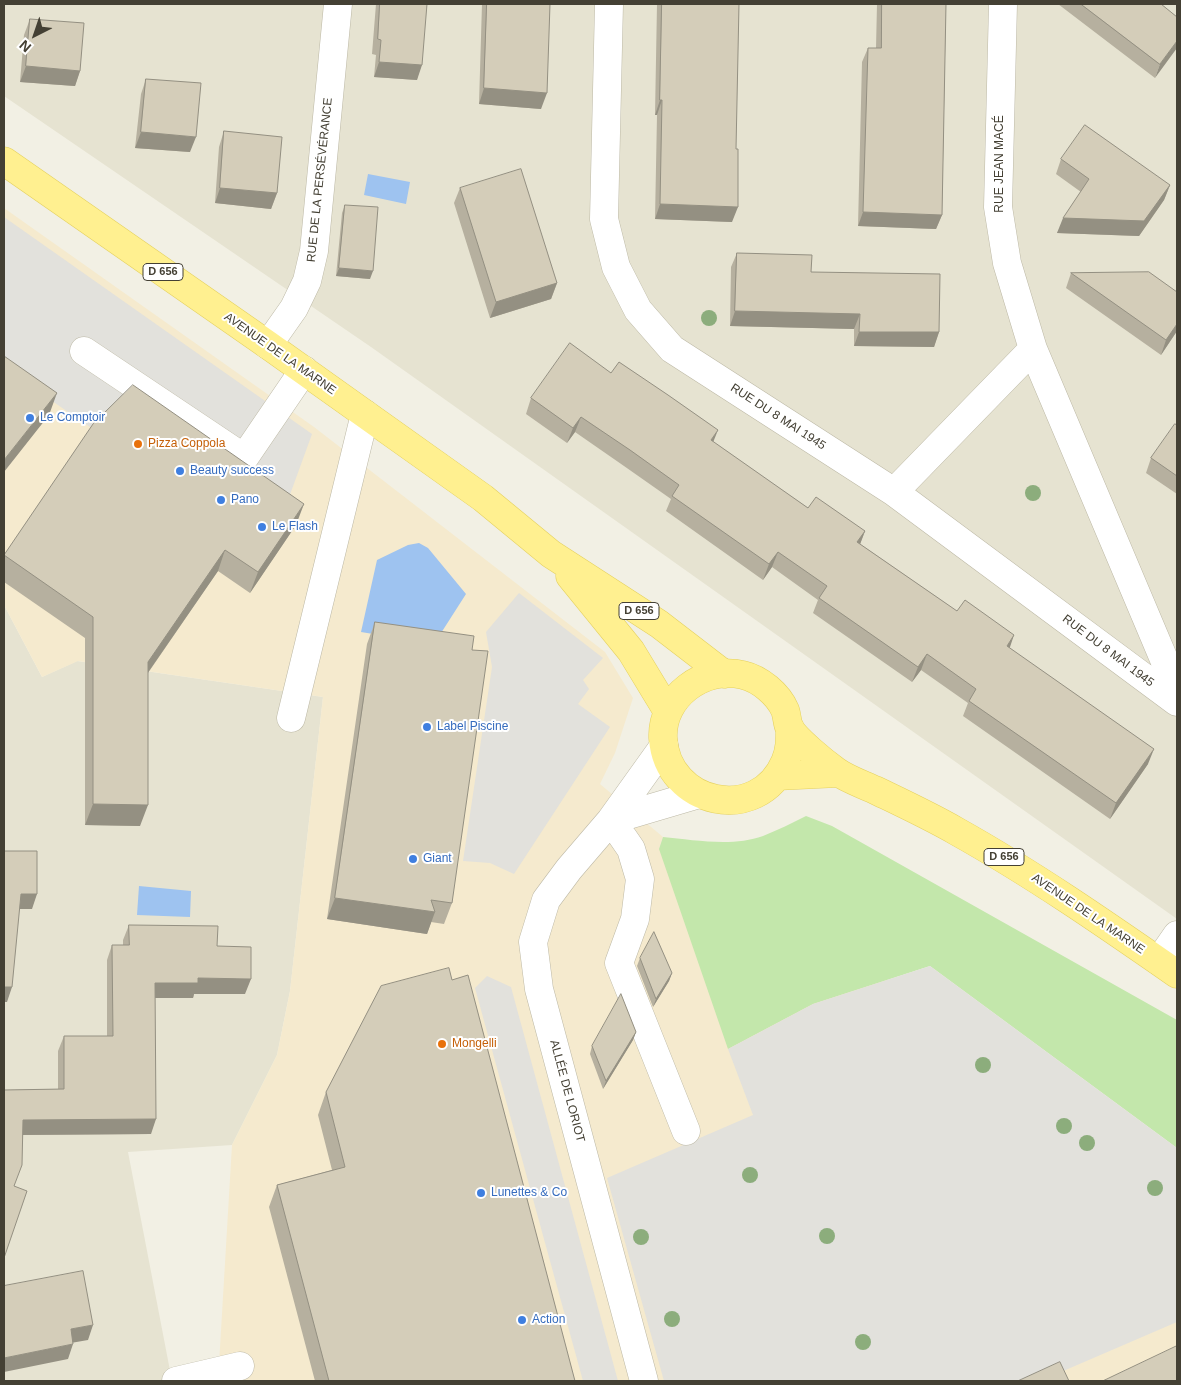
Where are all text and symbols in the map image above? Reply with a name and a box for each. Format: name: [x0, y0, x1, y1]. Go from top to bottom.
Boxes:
north arrow: [10, 10, 60, 60]
text: N: [16, 37, 34, 56]
street label: RUE DE LA PERSÉVÉRANCE: [304, 97, 336, 263]
street label: RUE JEAN MACÉ: [993, 115, 1007, 213]
road number: D 656: [143, 264, 183, 280]
street label: AVENUE DE LA MARNE: [221, 310, 339, 398]
street label: RUE DU 8 MAI 1945: [728, 381, 828, 453]
place label: Le Comptoir: [40, 411, 105, 425]
marker: Le Comptoir: [24, 412, 36, 424]
place label: Pizza Coppola: [148, 437, 225, 451]
marker: Pizza Coppola: [132, 438, 144, 450]
place label: Beauty success: [190, 464, 274, 478]
marker: Beauty success: [174, 465, 186, 477]
place label: Pano: [231, 493, 259, 507]
marker: Pano: [215, 494, 227, 506]
place label: Le Flash: [272, 520, 318, 534]
marker: Le Flash: [256, 521, 268, 533]
road number: D 656: [619, 602, 659, 620]
street label: RUE DU 8 MAI 1945: [1059, 612, 1157, 690]
place label: Label Piscine: [437, 720, 508, 734]
marker: Label Piscine: [421, 721, 433, 733]
road number: D 656: [984, 849, 1024, 866]
place label: Giant: [423, 852, 452, 866]
marker: Giant: [407, 853, 419, 865]
street label: AVENUE DE LA MARNE: [1029, 871, 1147, 957]
place label: Mongelli: [452, 1037, 497, 1051]
marker: Mongelli: [436, 1038, 448, 1050]
street label: ALLÉE DE LORIOT: [546, 1038, 588, 1144]
place label: Lunettes & Co: [491, 1186, 567, 1200]
marker: Lunettes & Co: [475, 1187, 487, 1199]
place label: Action: [532, 1313, 565, 1327]
marker: Action: [516, 1314, 528, 1326]

